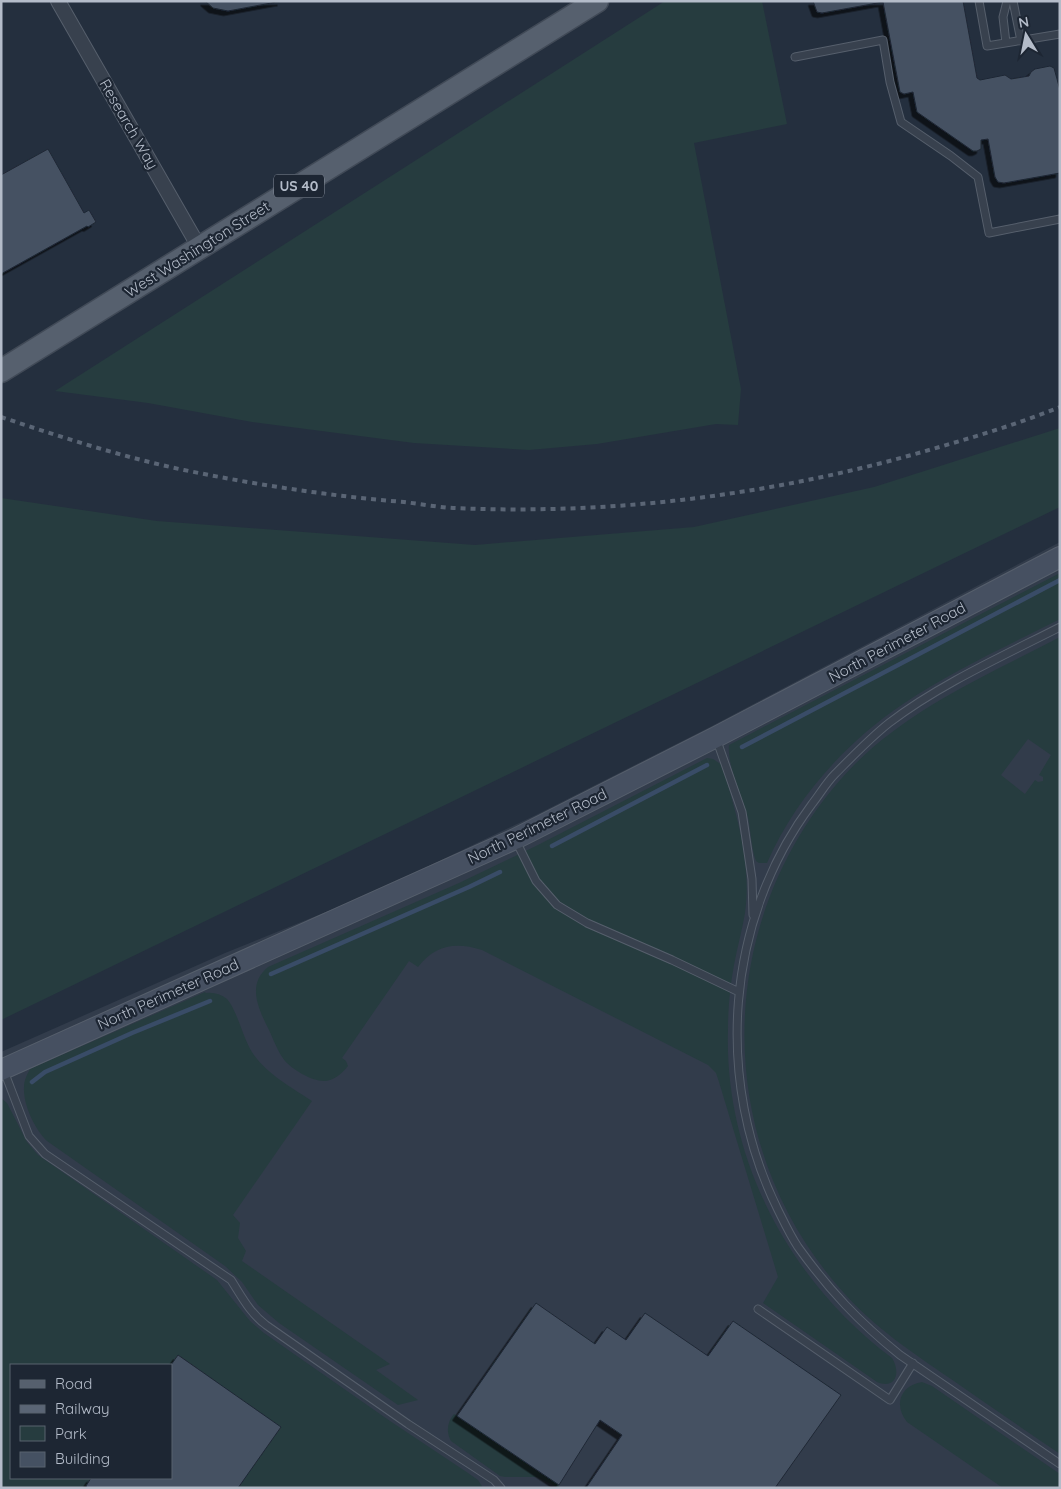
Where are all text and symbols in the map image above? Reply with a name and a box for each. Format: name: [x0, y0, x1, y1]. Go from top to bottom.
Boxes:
north arrow: [1001, 10, 1051, 60]
text: N: [1017, 12, 1030, 32]
street label: Research Way: [96, 76, 162, 172]
road number: US 40: [274, 175, 324, 198]
street label: West Washington Street: [121, 197, 273, 301]
street label: North Perimeter Road: [825, 598, 969, 686]
street label: North Perimeter Road: [464, 784, 610, 868]
street label: North Perimeter Road: [95, 954, 241, 1034]
legend: [10, 1364, 172, 1479]
text: Road: [55, 1374, 92, 1393]
text: Railway: [55, 1399, 110, 1418]
text: Park: [55, 1424, 87, 1443]
text: Building: [55, 1449, 110, 1468]

